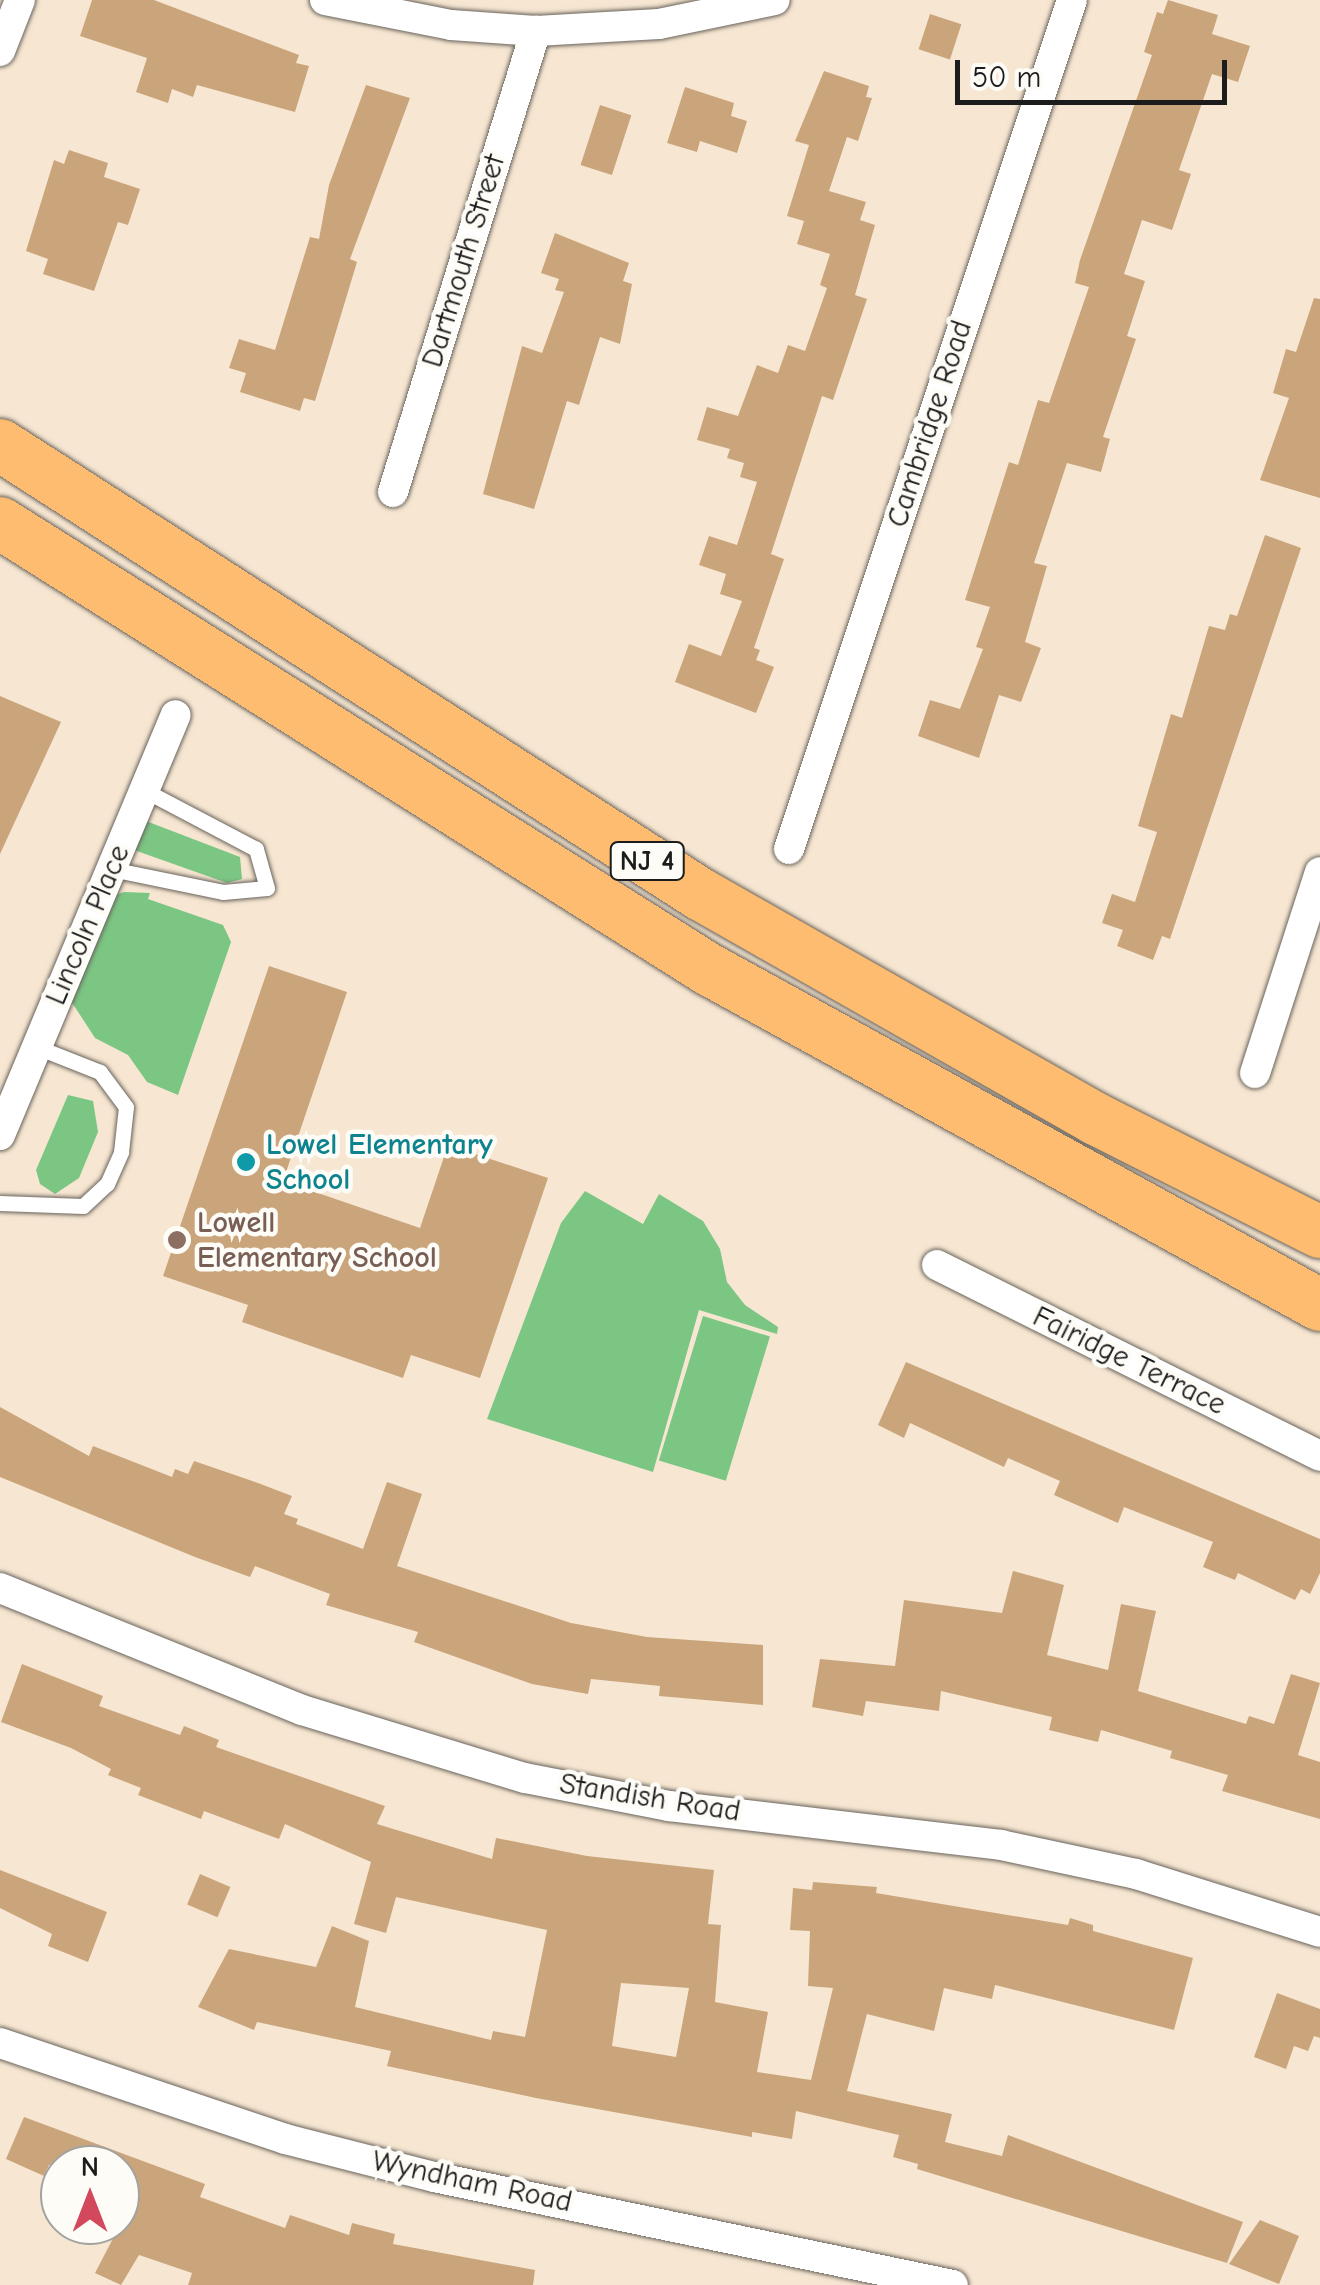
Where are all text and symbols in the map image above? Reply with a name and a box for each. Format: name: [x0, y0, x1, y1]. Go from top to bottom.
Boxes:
scale bar: [960, 40, 1232, 102]
text: 50 m: [972, 60, 1041, 95]
street label: Dartmouth Street: [415, 150, 513, 372]
street label: Cambridge Road: [880, 316, 980, 532]
road number: NJ 4: [610, 838, 684, 884]
street label: Lincoln Place: [38, 840, 138, 1010]
place label: Lowel Elementary School: [266, 1127, 493, 1198]
marker: Lowel Elementary School: [235, 1151, 257, 1173]
place label: Lowell Elementary School: [197, 1205, 437, 1276]
marker: Lowell Elementary School: [166, 1229, 188, 1251]
street label: Fairidge Terrace: [1027, 1299, 1231, 1423]
street label: Standish Road: [557, 1766, 743, 1830]
street label: Wyndham Road: [369, 2143, 575, 2221]
north arrow: [40, 2145, 140, 2245]
text: N: [81, 2151, 99, 2183]

